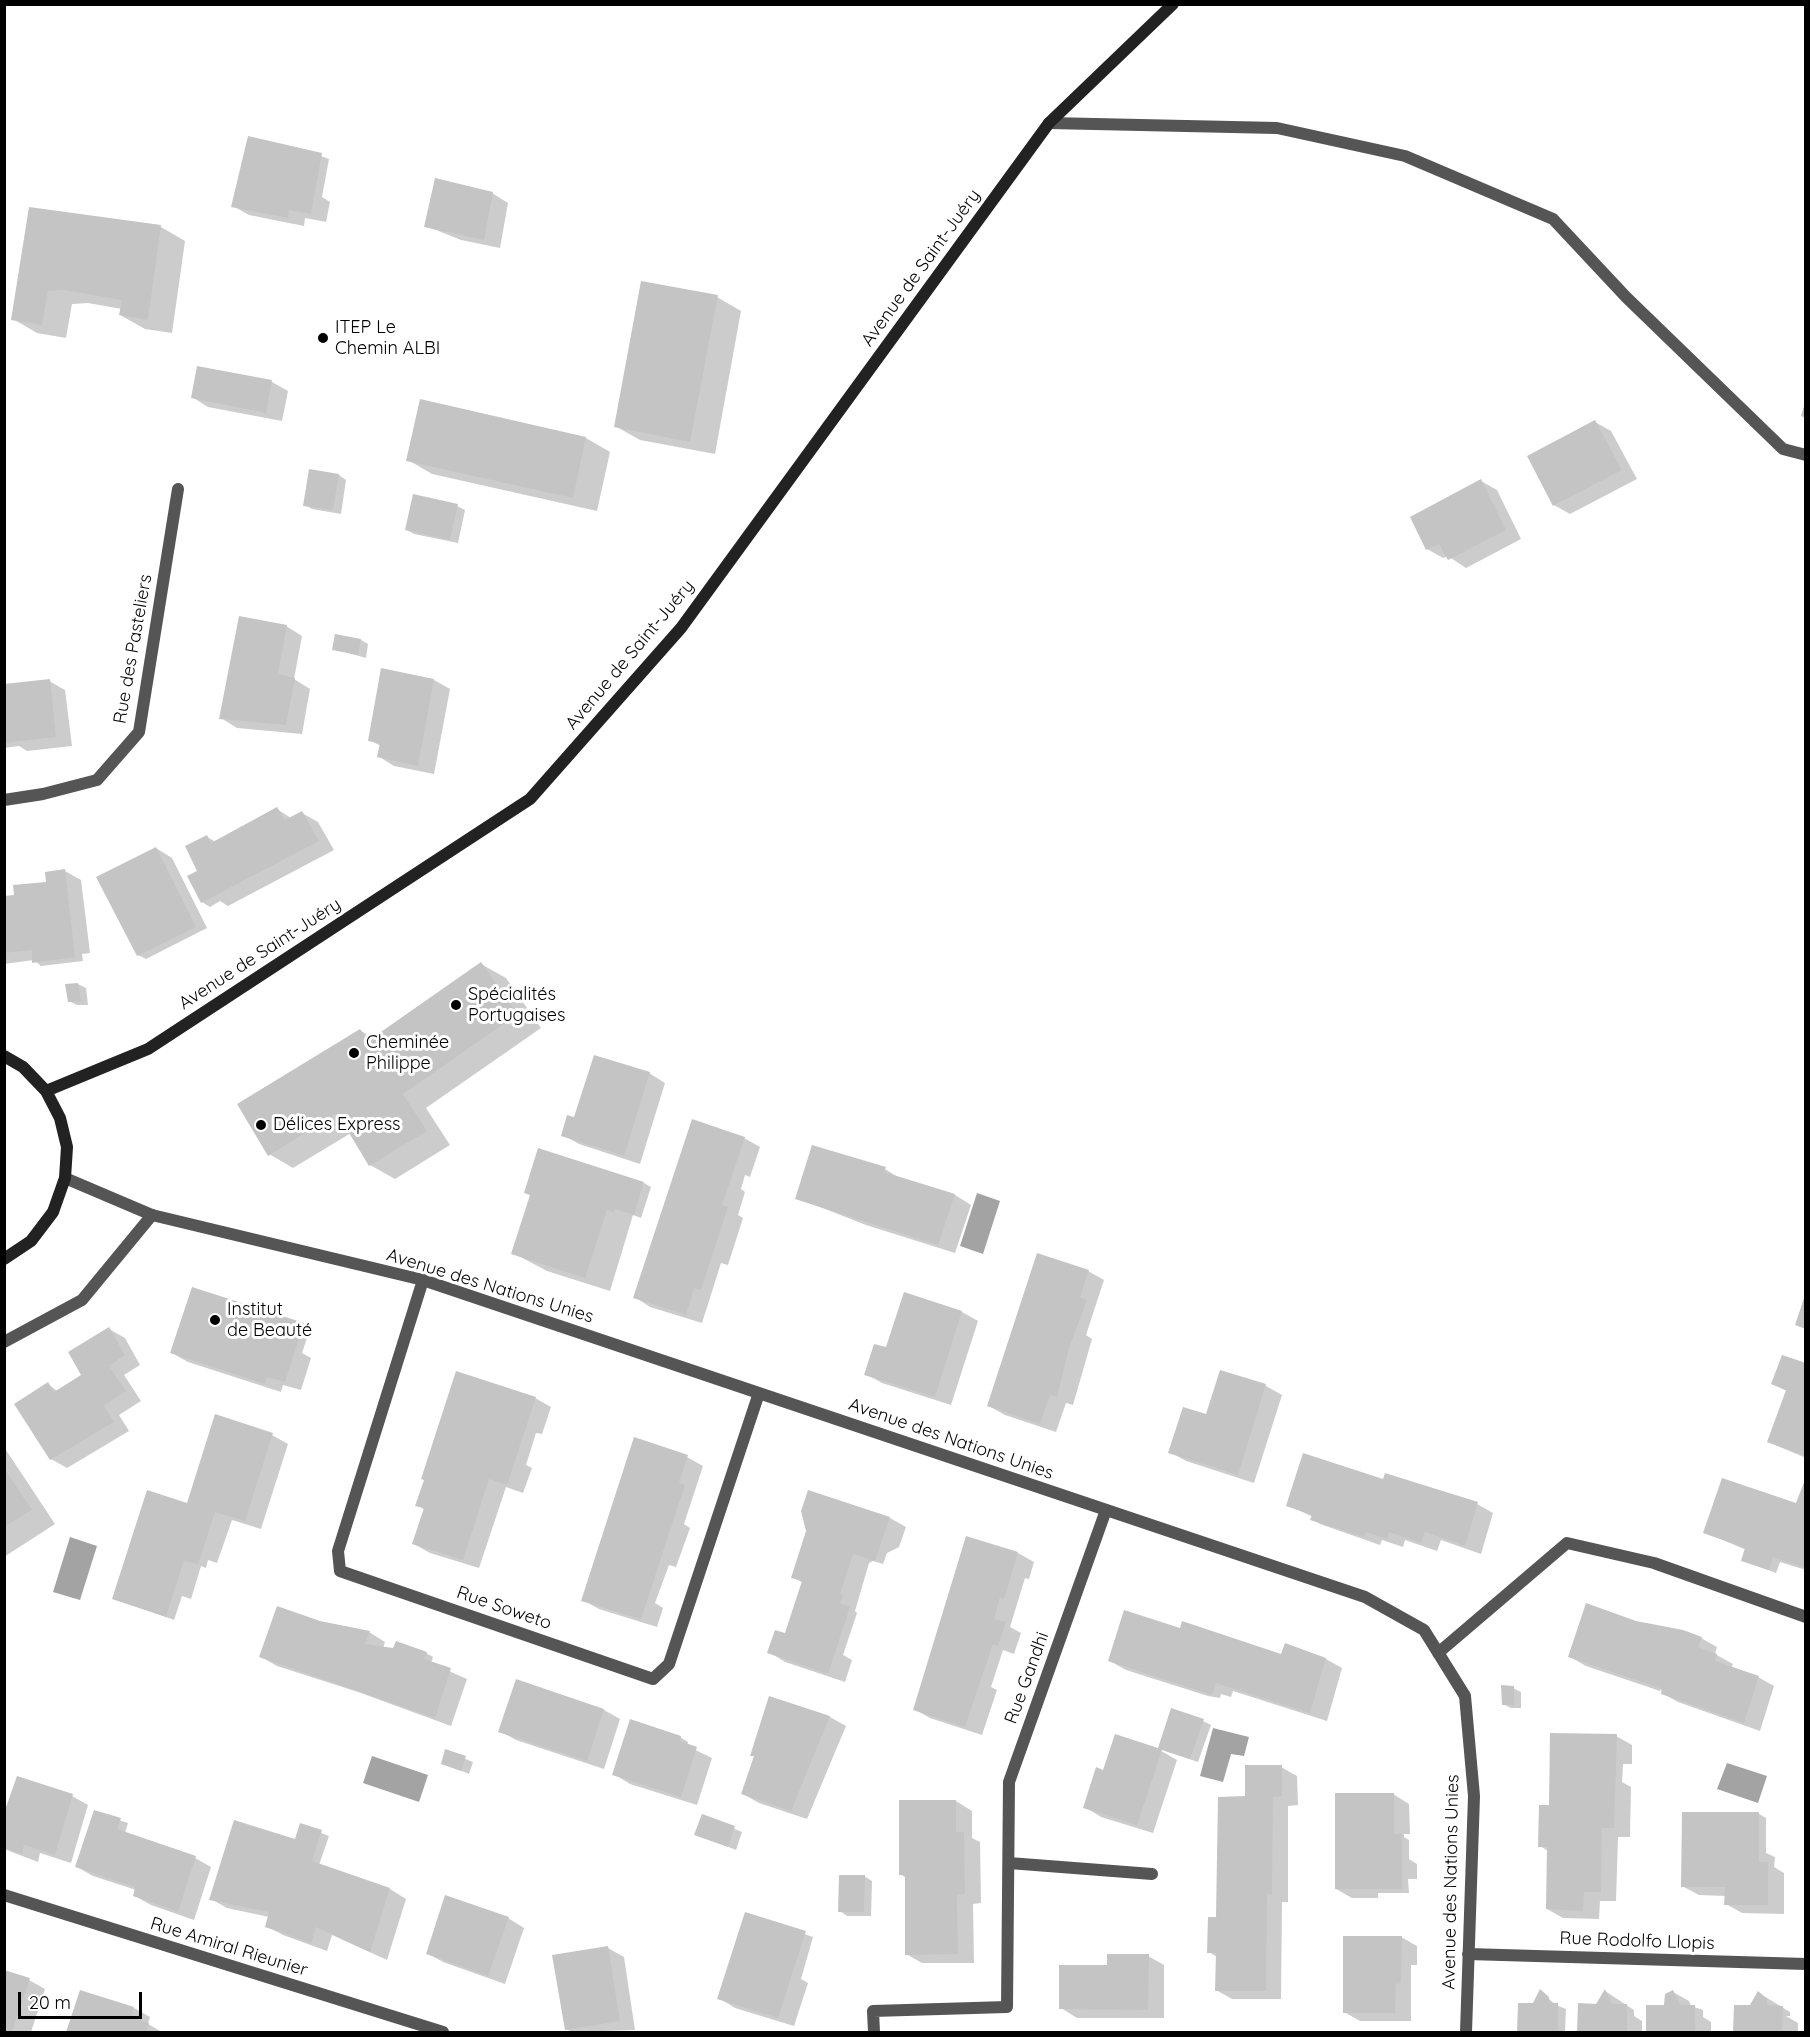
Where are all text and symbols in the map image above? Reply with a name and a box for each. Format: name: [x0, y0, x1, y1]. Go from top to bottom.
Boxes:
street label: Avenue de Saint-Juéry: [857, 185, 985, 351]
place label: ITEP Le Chemin ALBI: [335, 317, 440, 360]
marker: ITEP Le Chemin ALBI: [316, 331, 330, 345]
street label: Rue des Pasteliers: [109, 573, 157, 725]
street label: Avenue de Saint-Juéry: [561, 576, 699, 734]
street label: Avenue de Saint-Juéry: [175, 894, 345, 1014]
place label: Spécialités Portugaises: [468, 984, 565, 1026]
marker: Spécialités Portugaises: [449, 998, 463, 1012]
place label: Cheminée Philippe: [366, 1032, 449, 1074]
marker: Cheminée Philippe: [347, 1046, 361, 1060]
place label: Délices Express: [273, 1114, 401, 1136]
marker: Délices Express: [254, 1118, 268, 1132]
street label: Avenue des Nations Unies: [384, 1244, 596, 1328]
place label: Institut de Beauté: [227, 1299, 312, 1342]
marker: Institut de Beauté: [208, 1313, 222, 1327]
street label: Avenue des Nations Unies: [846, 1394, 1056, 1484]
street label: Rue Soweto: [454, 1582, 554, 1634]
street label: Rue Gandhi: [1000, 1629, 1054, 1727]
street label: Avenue des Nations Unies: [1438, 1774, 1464, 1990]
street label: Rue Amiral Rieunier: [148, 1913, 310, 1981]
street label: Rue Rodolfo Llopis: [1559, 1927, 1715, 1955]
scale bar: [21, 1980, 146, 2018]
text: 20 m: [29, 1991, 71, 2014]

